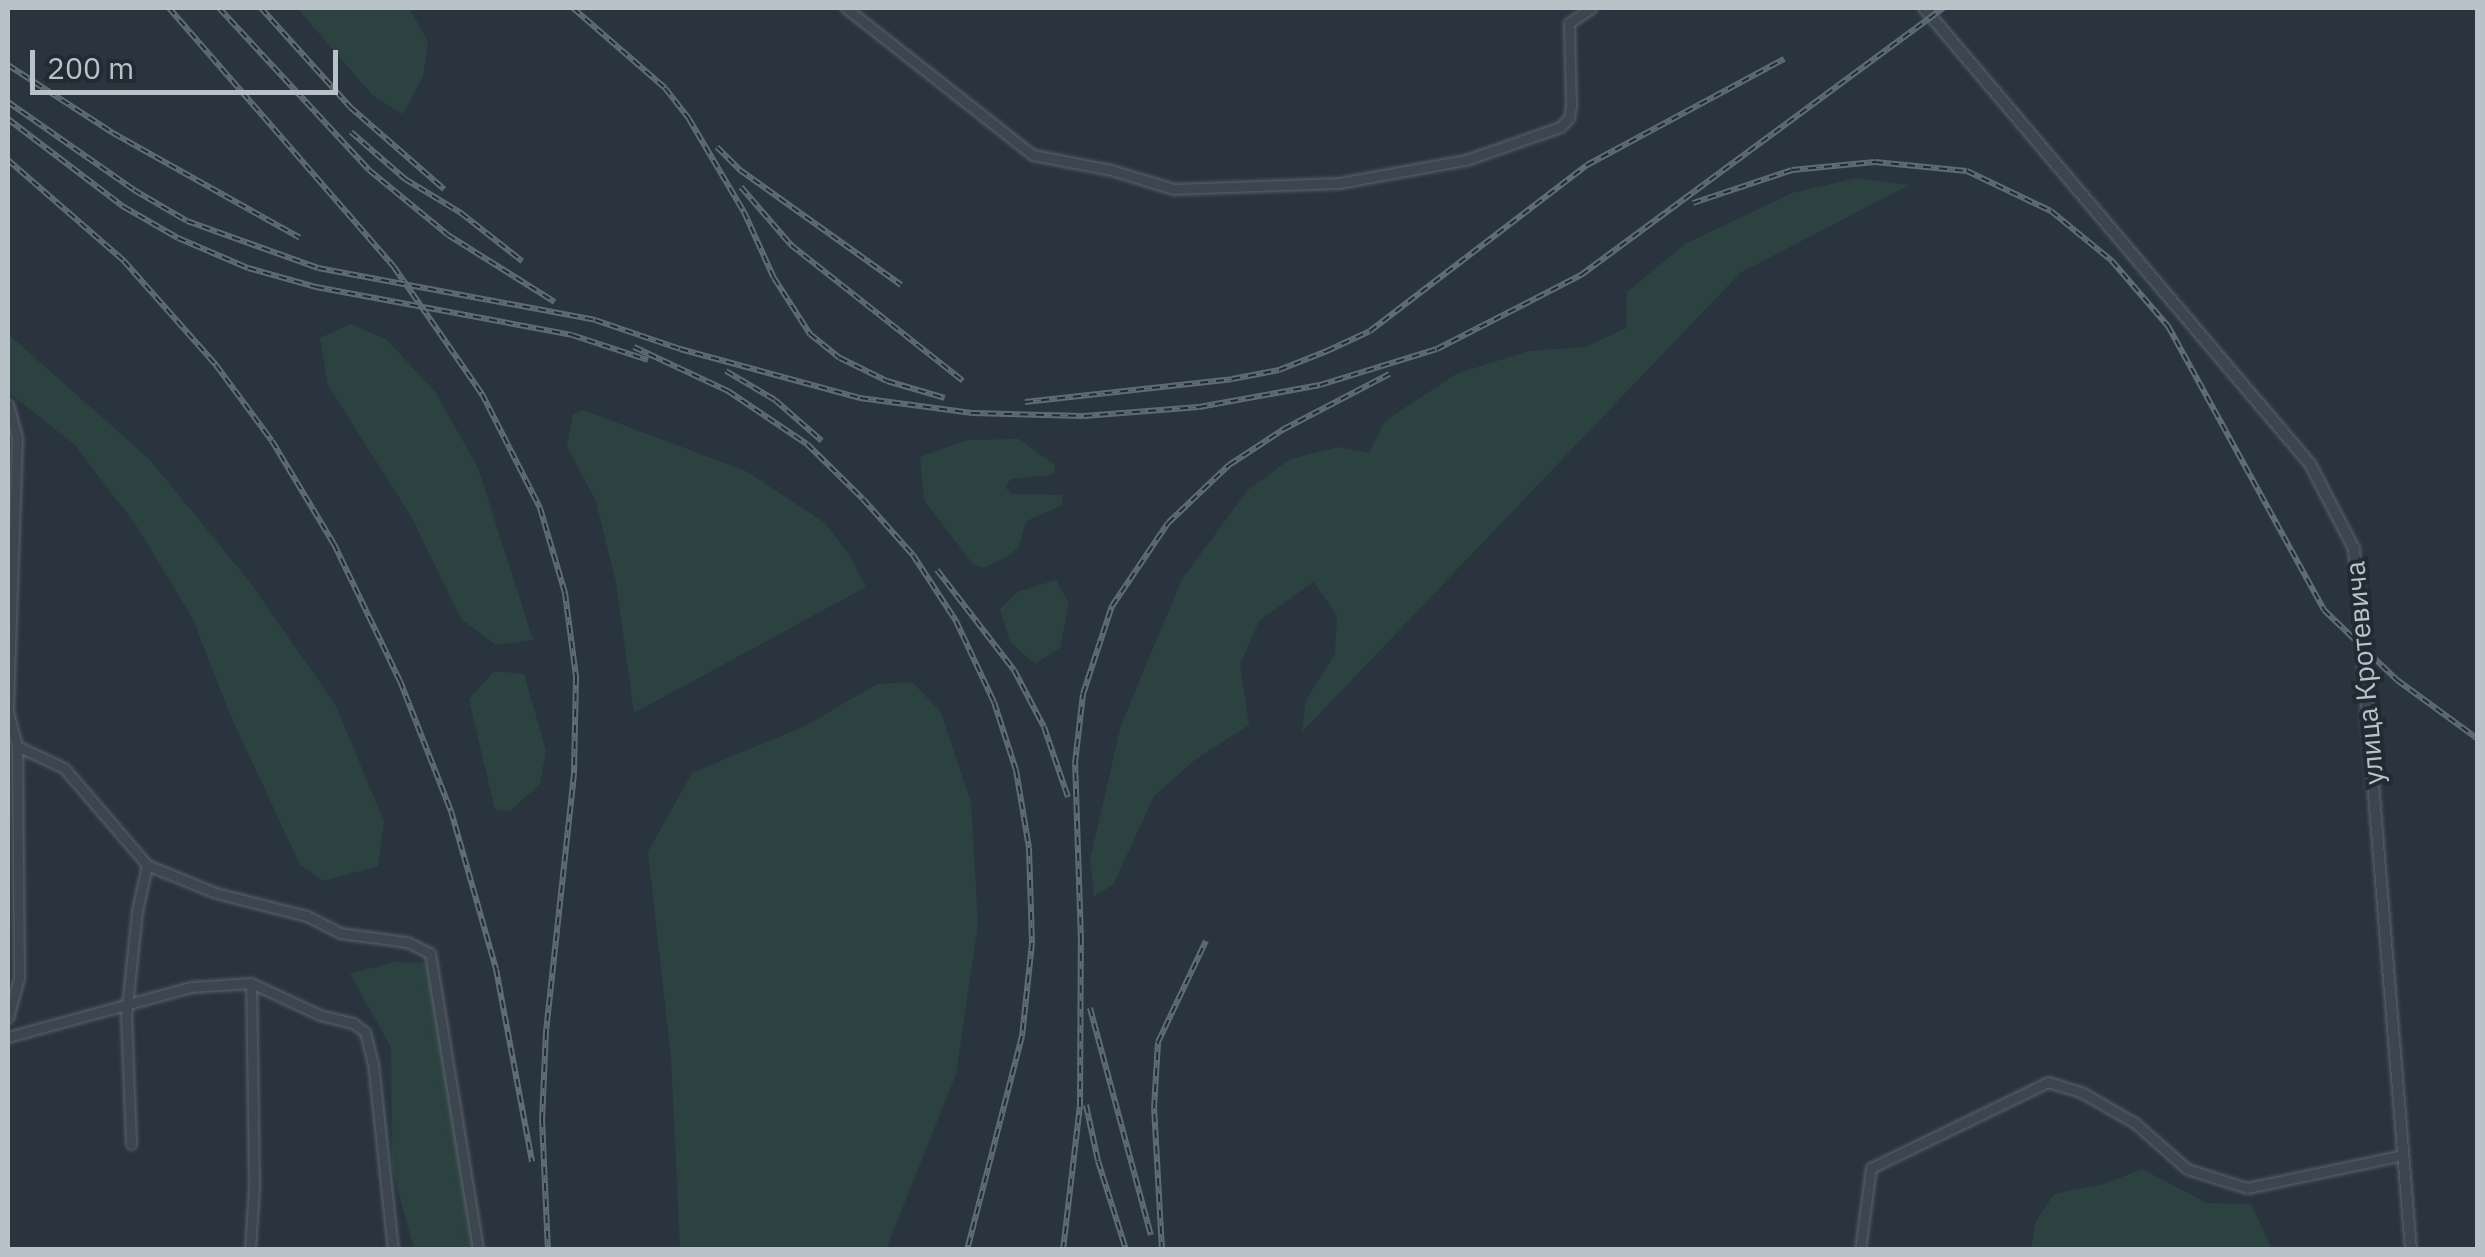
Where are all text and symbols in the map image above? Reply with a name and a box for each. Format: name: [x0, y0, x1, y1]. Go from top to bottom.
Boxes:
scale bar: [35, 30, 342, 92]
text: 200 m: [47, 48, 134, 87]
street label: улица Кротевича: [2337, 560, 2391, 786]

